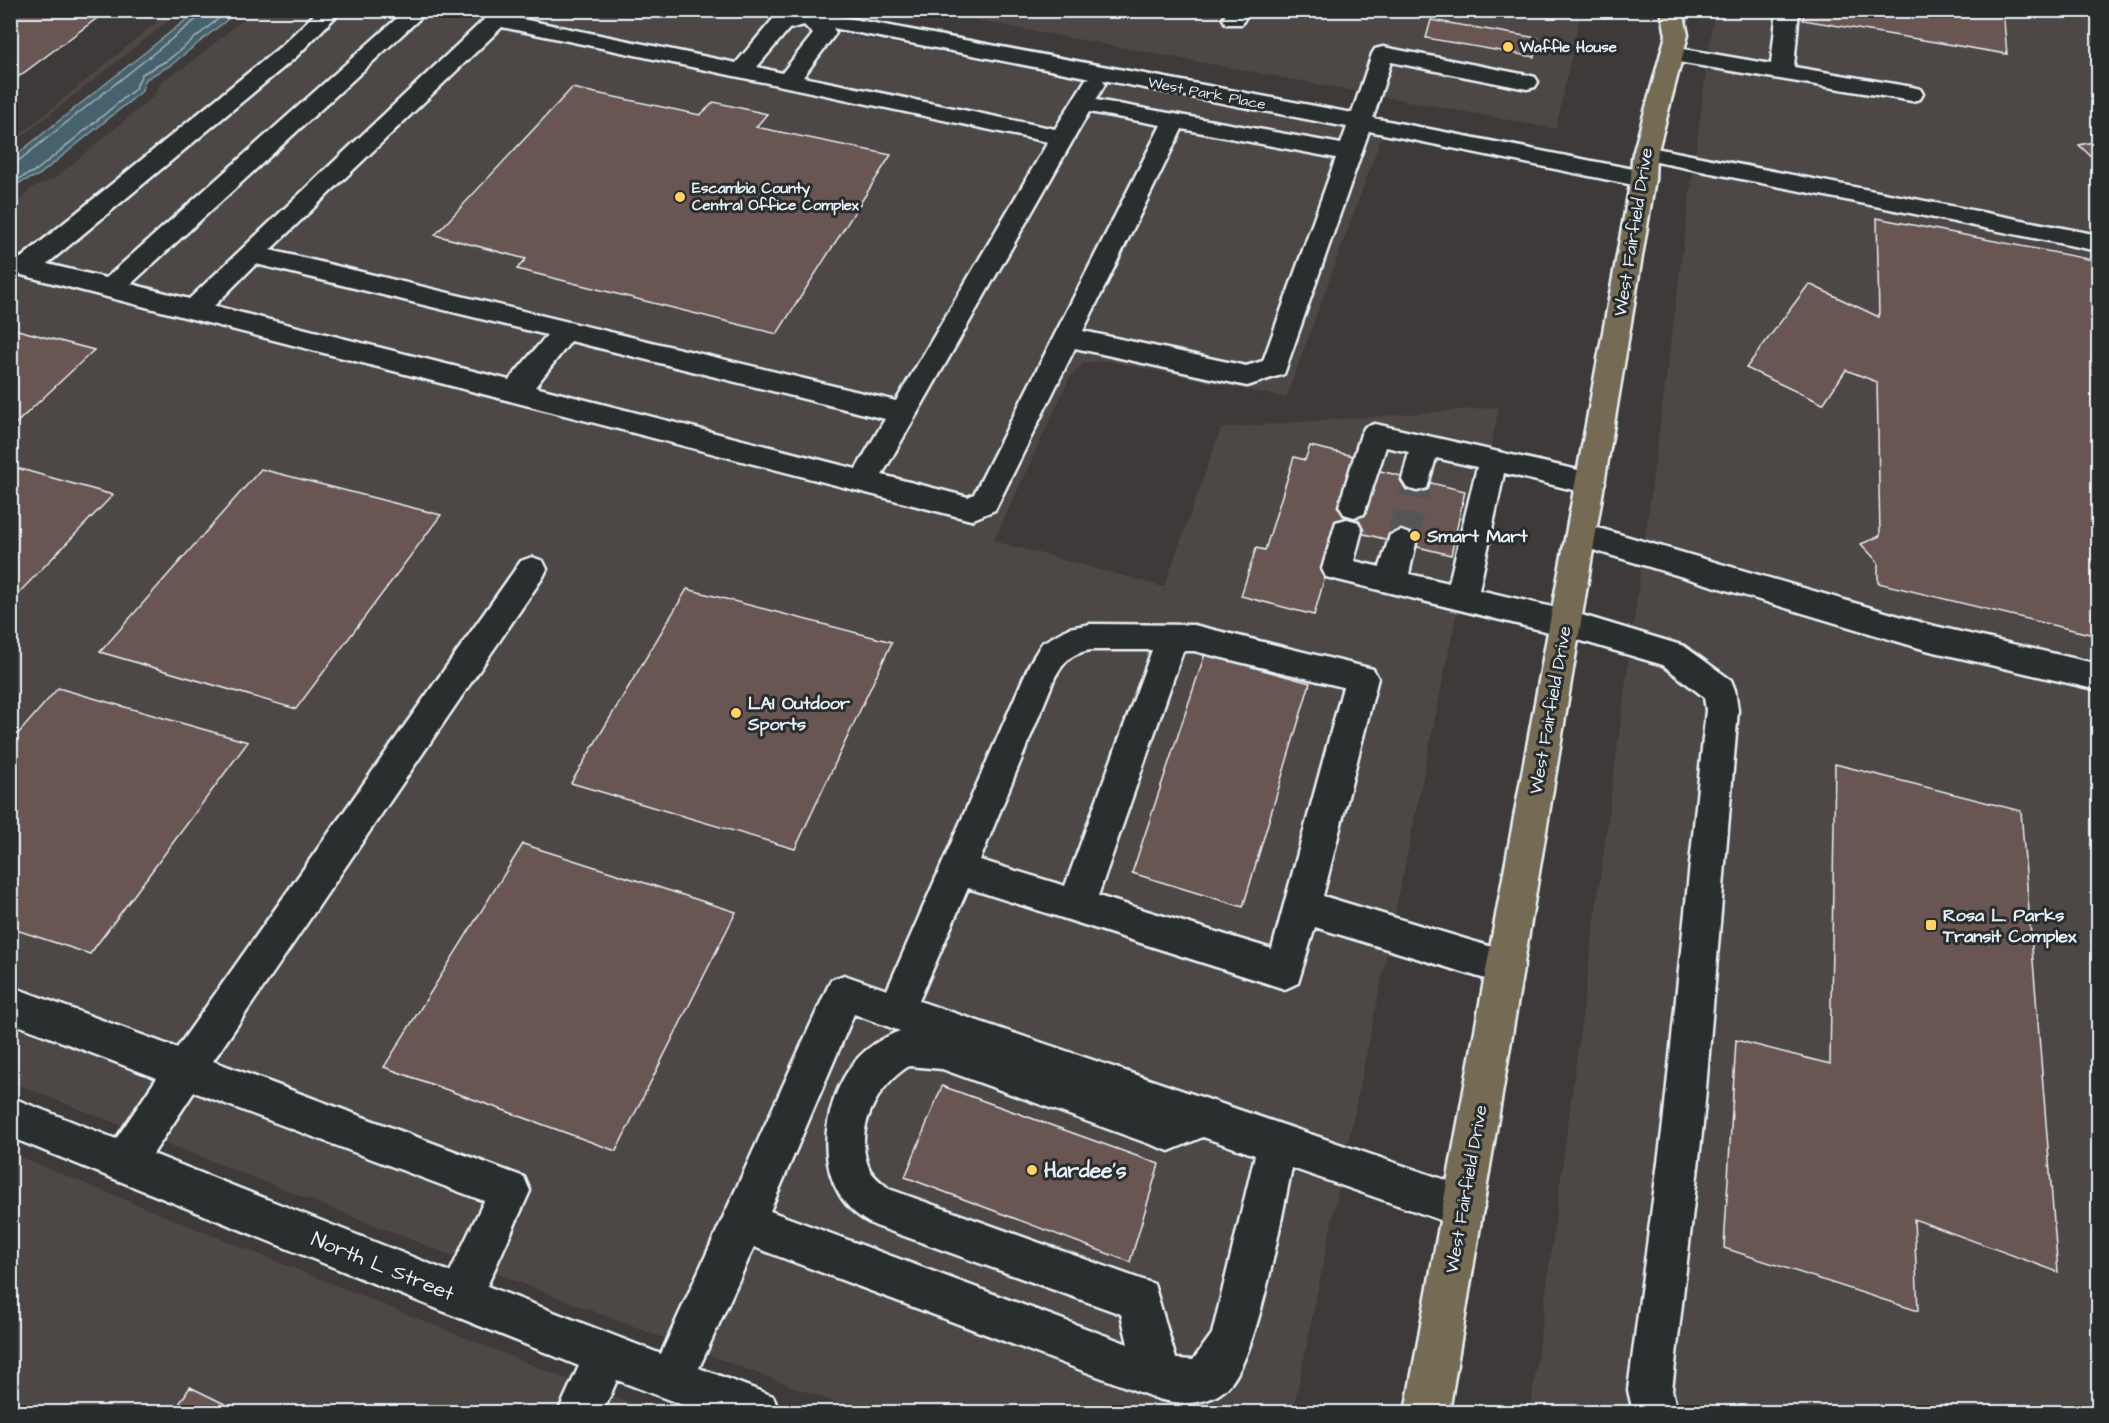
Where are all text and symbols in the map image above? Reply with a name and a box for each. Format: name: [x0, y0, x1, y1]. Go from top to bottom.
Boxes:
place label: Waffle House: [1519, 37, 1617, 58]
marker: Waffle House: [1501, 40, 1515, 54]
street label: West Park Place: [1146, 72, 1268, 115]
street label: West Fairfield Drive: [1608, 146, 1659, 318]
place label: Escambia County Central Office Complex: [692, 178, 860, 216]
marker: Escambia County Central Office Complex: [673, 190, 687, 204]
place label: Smart Mart: [1426, 524, 1528, 549]
marker: Smart Mart: [1408, 529, 1422, 543]
street label: West Fairfield Drive: [1523, 624, 1578, 796]
place label: LAI Outdoor Sports: [747, 691, 850, 737]
marker: LAI Outdoor Sports: [729, 706, 743, 720]
place label: Rosa L. Parks Transit Complex: [1942, 903, 2077, 949]
marker: Rosa L. Parks Transit Complex: [1924, 918, 1938, 932]
street label: West Fairfield Drive: [1439, 1103, 1494, 1275]
place label: Hardee's: [1044, 1156, 1127, 1185]
marker: Hardee's: [1025, 1163, 1039, 1177]
street label: North L Street: [307, 1225, 459, 1308]

